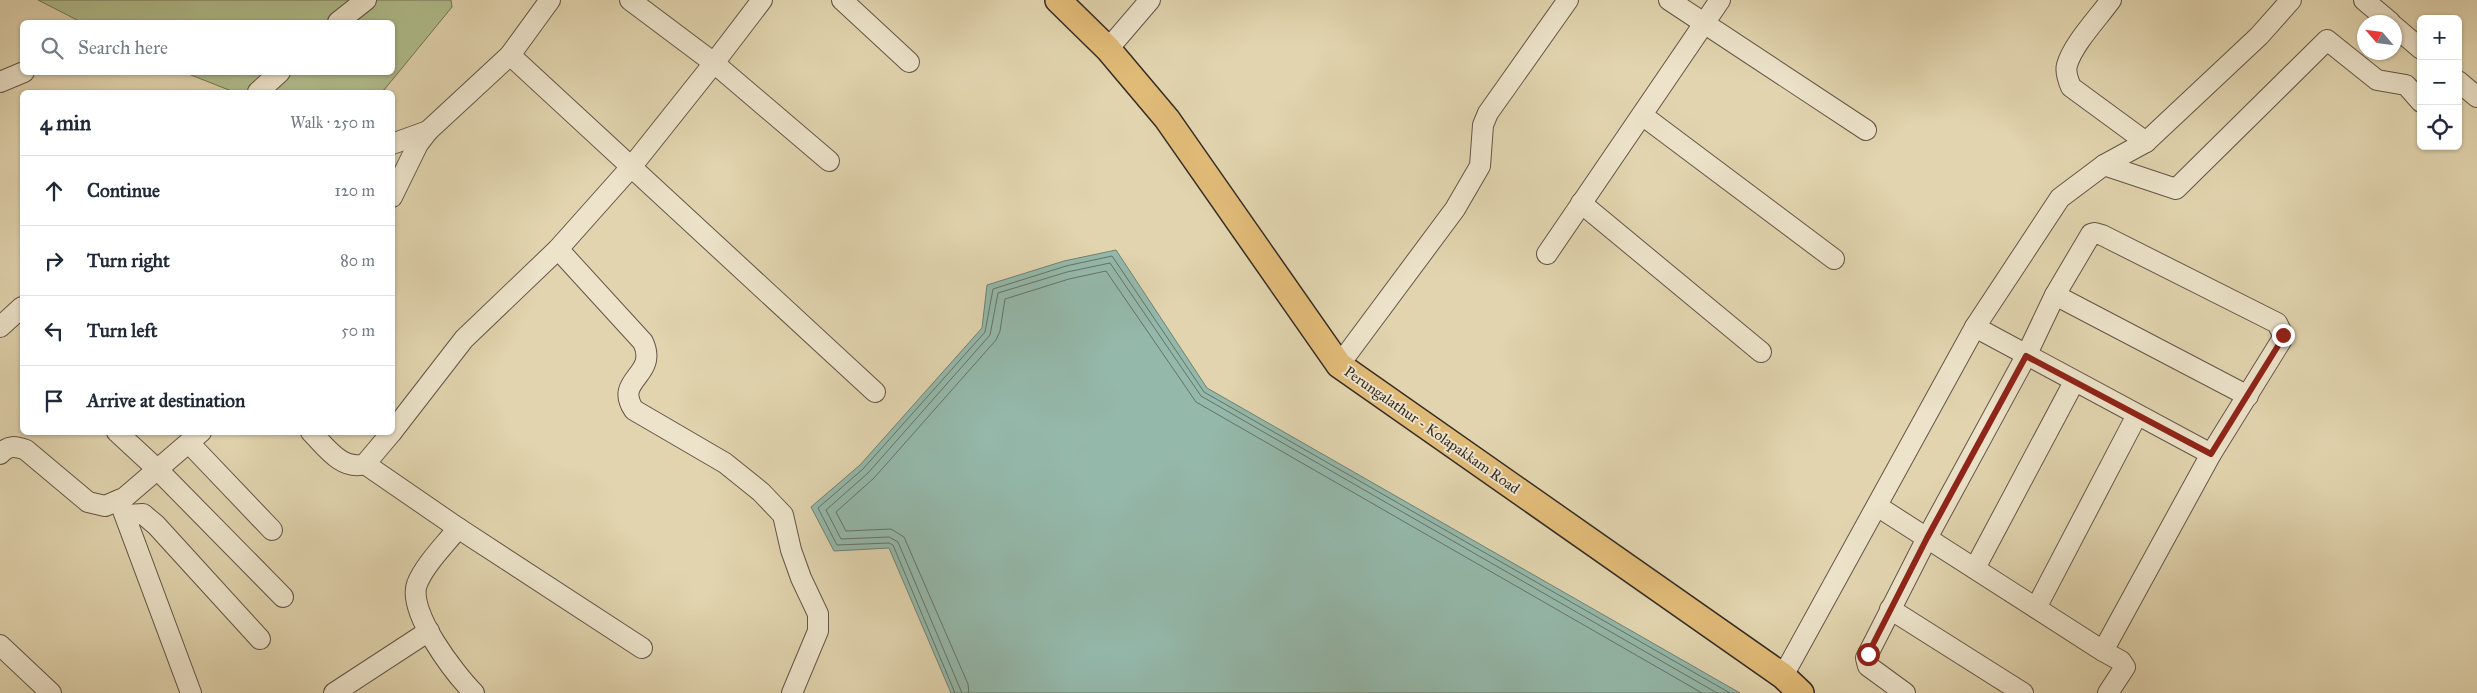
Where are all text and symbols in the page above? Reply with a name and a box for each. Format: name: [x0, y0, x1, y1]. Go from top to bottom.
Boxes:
north arrow: [2357, 15, 2402, 60]
map controls: [2417, 15, 2462, 150]
button: +: [2417, 15, 2462, 60]
search box: [20, 20, 395, 75]
icon: search: [38, 34, 66, 62]
text: Search here: [78, 36, 168, 59]
button: −: [2417, 60, 2462, 105]
button: locate: [2417, 105, 2462, 150]
text: 4 min: [40, 110, 91, 136]
text: Walk · 250 m: [290, 113, 375, 132]
icon: ahead: [40, 177, 68, 205]
text: Continue: [87, 179, 160, 202]
text: 120 m: [335, 181, 375, 200]
icon: right: [40, 247, 68, 275]
text: Turn right: [87, 249, 170, 272]
text: 80 m: [340, 251, 375, 270]
icon: left: [40, 317, 68, 345]
text: Turn left: [87, 319, 157, 342]
text: 50 m: [341, 321, 375, 340]
route end: [2272, 324, 2295, 347]
street label: Perungalathur - Kolapakkam Road: [1341, 362, 1524, 498]
icon: arrive: [40, 387, 68, 415]
text: Arrive at destination: [87, 389, 245, 412]
route start: [1857, 643, 1880, 666]

